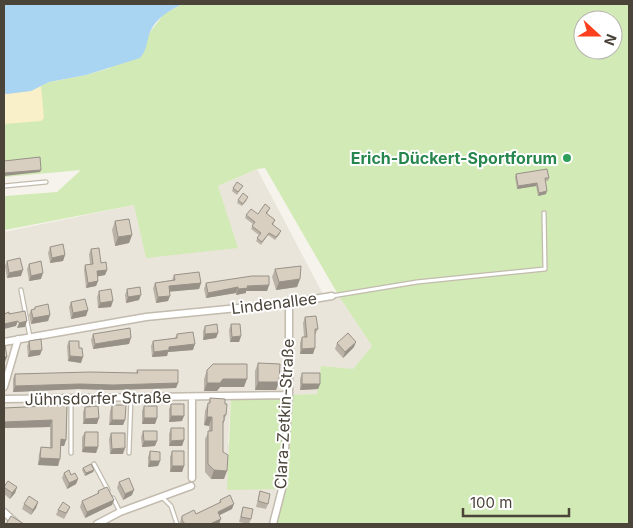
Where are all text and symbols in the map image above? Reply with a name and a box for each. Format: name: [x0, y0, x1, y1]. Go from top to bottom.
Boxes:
north arrow: [573, 10, 623, 60]
text: N: [601, 32, 620, 48]
place label: Erich-Dückert-Sportforum: [351, 148, 557, 168]
marker: Erich-Dückert-Sportforum: [561, 152, 573, 164]
street label: Lindenallee: [230, 288, 318, 318]
street label: Clara-Zetkin-Straße: [270, 338, 298, 490]
street label: Jühnsdorfer Straße: [25, 387, 171, 409]
scale bar: [463, 486, 569, 518]
text: 100 m: [470, 493, 512, 512]

